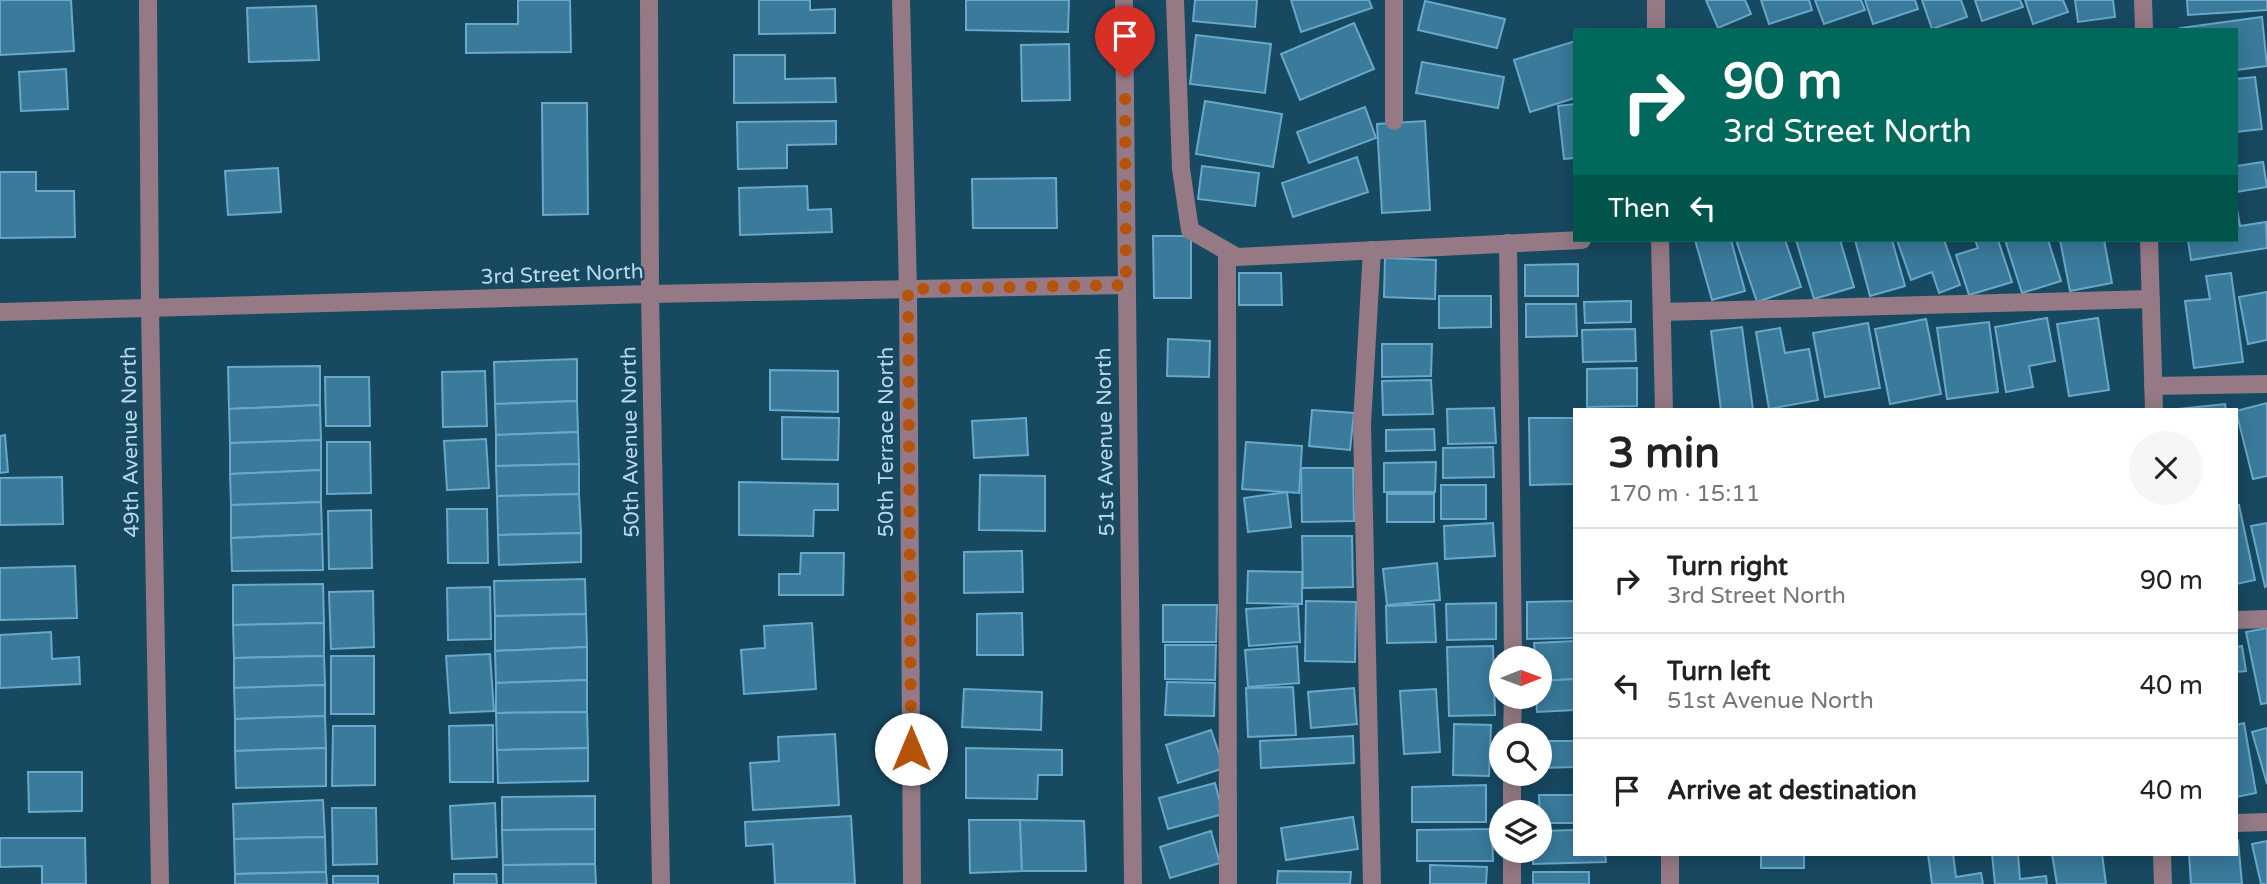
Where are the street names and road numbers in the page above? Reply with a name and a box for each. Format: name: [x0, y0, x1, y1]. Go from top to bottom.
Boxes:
street label: 3rd Street North: [480, 259, 644, 290]
street label: 49th Avenue North: [116, 346, 145, 538]
street label: 50th Avenue North: [616, 346, 645, 538]
street label: 50th Terrace North: [874, 347, 899, 537]
street label: 51st Avenue North: [1091, 347, 1120, 537]

